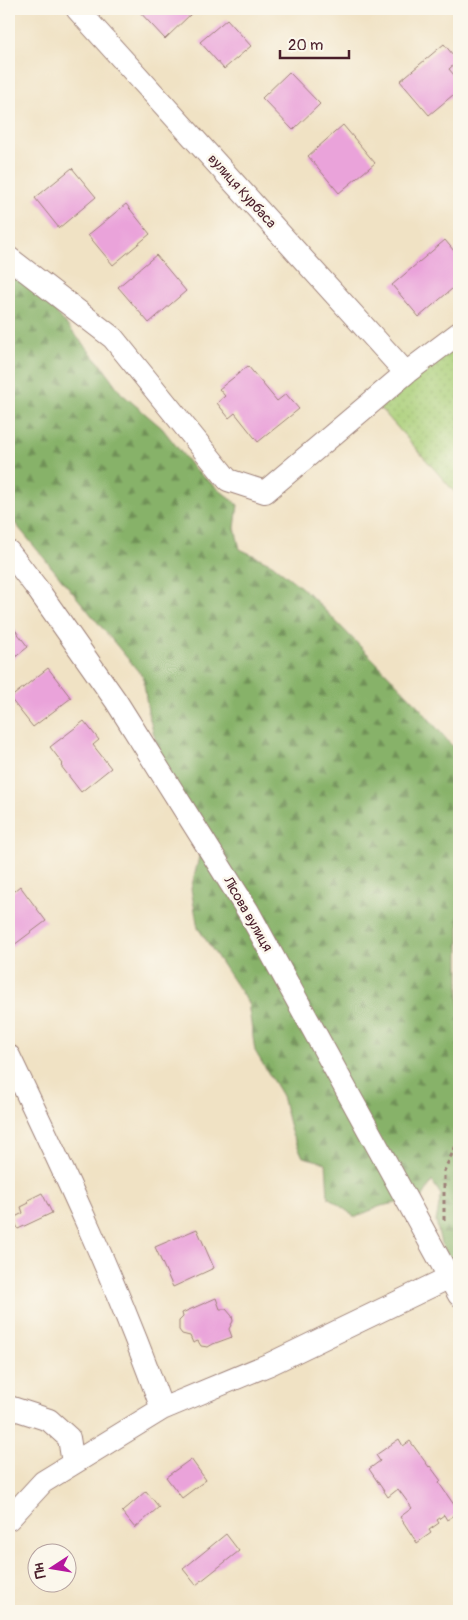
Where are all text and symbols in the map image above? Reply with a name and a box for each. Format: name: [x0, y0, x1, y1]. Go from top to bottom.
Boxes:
scale bar: [280, 28, 349, 60]
text: 20 m: [288, 36, 323, 55]
street label: вулиця Курбаса: [204, 151, 280, 231]
street label: Лісова вулиця: [219, 873, 276, 955]
north arrow: [28, 1542, 78, 1592]
text: Пн: [30, 1561, 50, 1580]

